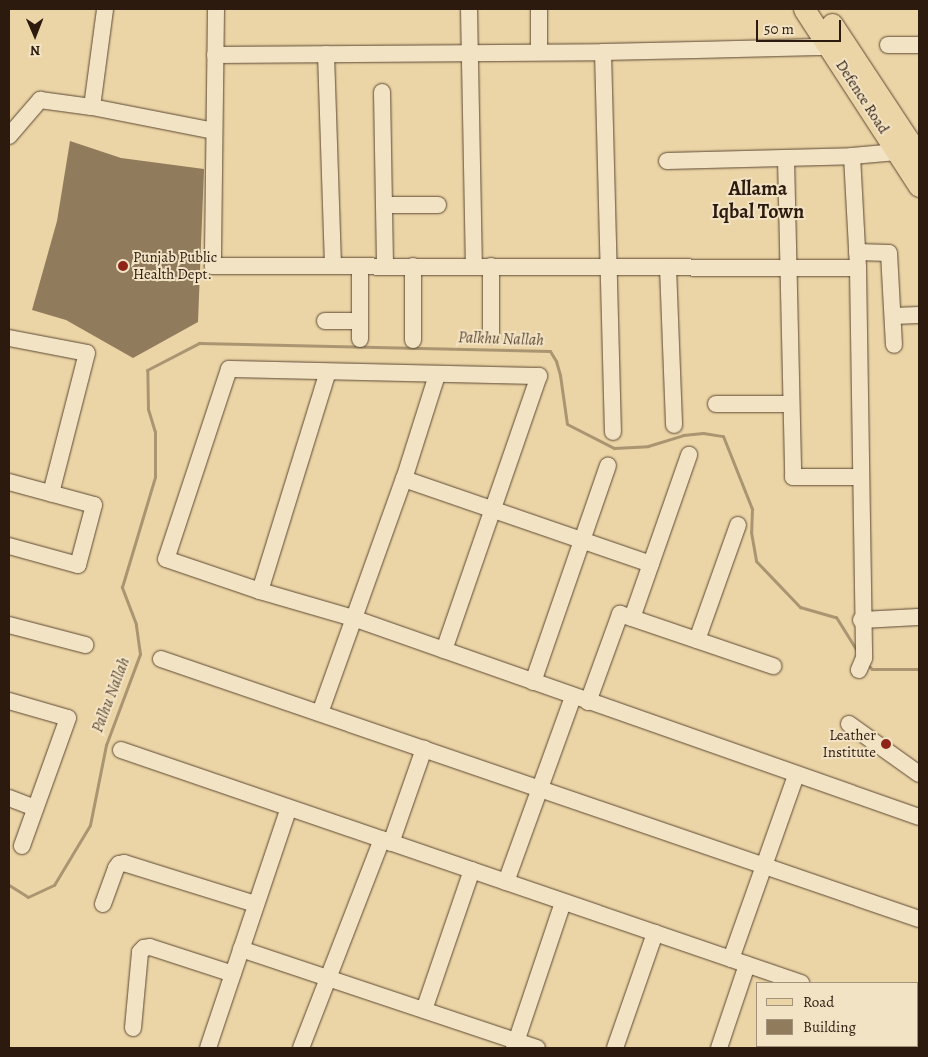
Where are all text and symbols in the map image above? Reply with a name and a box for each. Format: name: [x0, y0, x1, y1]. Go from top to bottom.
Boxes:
north arrow: [10, 10, 60, 60]
scale bar: [758, 10, 843, 42]
text: 50 m: [764, 19, 794, 39]
text: N: [30, 41, 41, 60]
street label: Defence Road: [832, 57, 892, 137]
district label: Allama Iqbal Town: [712, 177, 804, 224]
place label: Punjab Public Health Dept.: [133, 248, 217, 283]
marker: Punjab Public Health Dept.: [117, 260, 129, 272]
water label: Palkhu Nallah: [458, 328, 544, 350]
water label: Palhu Nallah: [88, 655, 134, 735]
place label: Leather Institute: [823, 726, 876, 761]
marker: Leather Institute: [880, 738, 892, 750]
legend: [756, 982, 918, 1047]
text: Road: [803, 992, 834, 1012]
text: Building: [803, 1017, 856, 1037]

